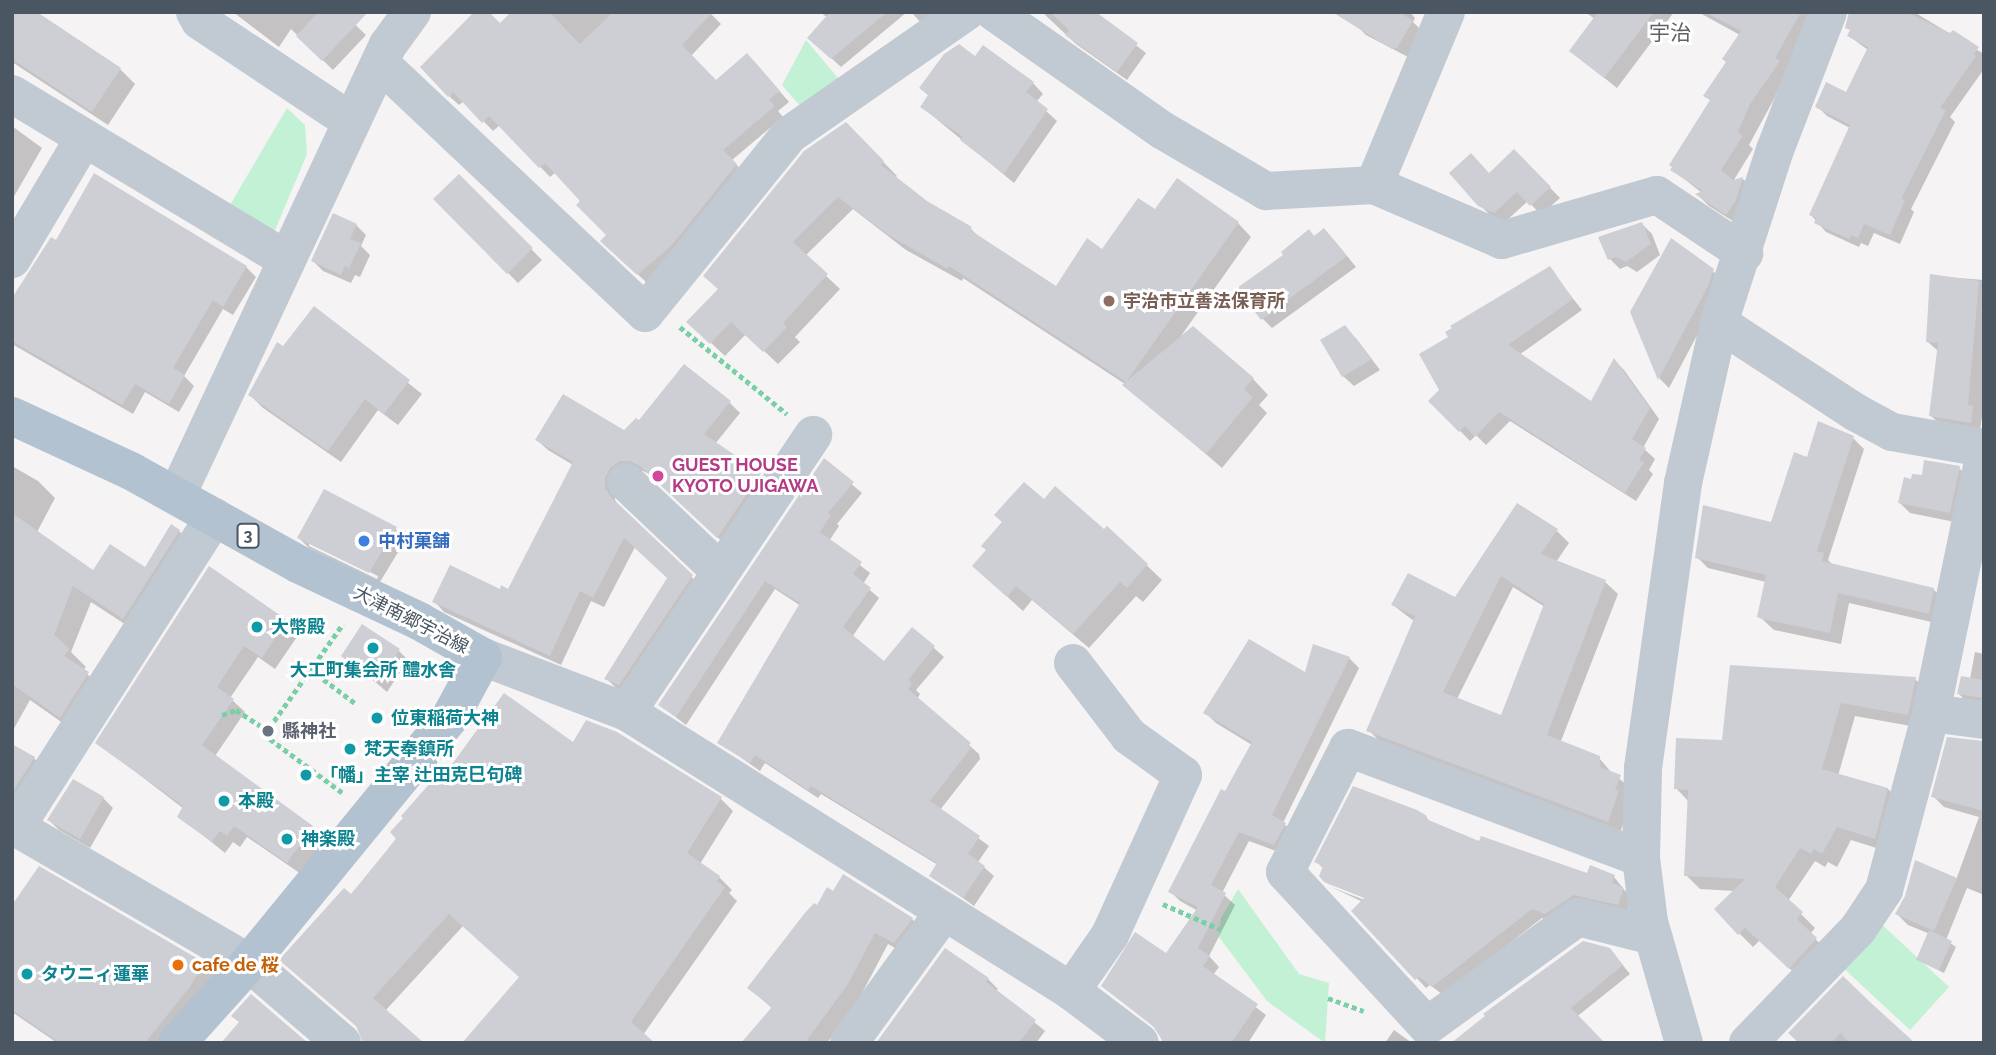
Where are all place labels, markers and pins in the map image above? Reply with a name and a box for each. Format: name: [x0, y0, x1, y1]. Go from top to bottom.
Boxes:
place label: 宇治市立善法保育所: [1123, 290, 1285, 312]
marker: 宇治市立善法保育所: [1101, 293, 1117, 309]
place label: GUEST HOUSE KYOTO UJIGAWA: [672, 455, 818, 498]
marker: GUEST HOUSE KYOTO UJIGAWA: [650, 468, 666, 484]
place label: 中村菓舗: [378, 530, 450, 552]
marker: 中村菓舗: [356, 533, 372, 549]
place label: 大幣殿: [271, 616, 325, 638]
marker: 大幣殿: [249, 619, 265, 635]
marker: 大工町集会所 醴水舎: [365, 640, 381, 656]
place label: 大工町集会所 醴水舎: [290, 659, 456, 681]
place label: 位東稲荷大神: [391, 707, 499, 729]
marker: 位東稲荷大神: [369, 710, 385, 726]
place label: 縣神社: [282, 720, 336, 742]
marker: 縣神社: [260, 723, 276, 739]
place label: 梵天奉鎮所: [364, 738, 454, 760]
marker: 梵天奉鎮所: [342, 741, 358, 757]
place label: 「幡」主宰 辻田克巳句碑: [320, 764, 522, 786]
marker: 「幡」主宰 辻田克巳句碑: [298, 767, 314, 783]
place label: 本殿: [238, 790, 274, 812]
marker: 本殿: [216, 793, 232, 809]
place label: 神楽殿: [301, 828, 355, 850]
marker: 神楽殿: [279, 831, 295, 847]
place label: cafe de 桜: [192, 954, 279, 976]
marker: cafe de 桜: [170, 957, 186, 973]
place label: タウニィ蓮華: [41, 963, 149, 985]
marker: タウニィ蓮華: [19, 966, 35, 982]

